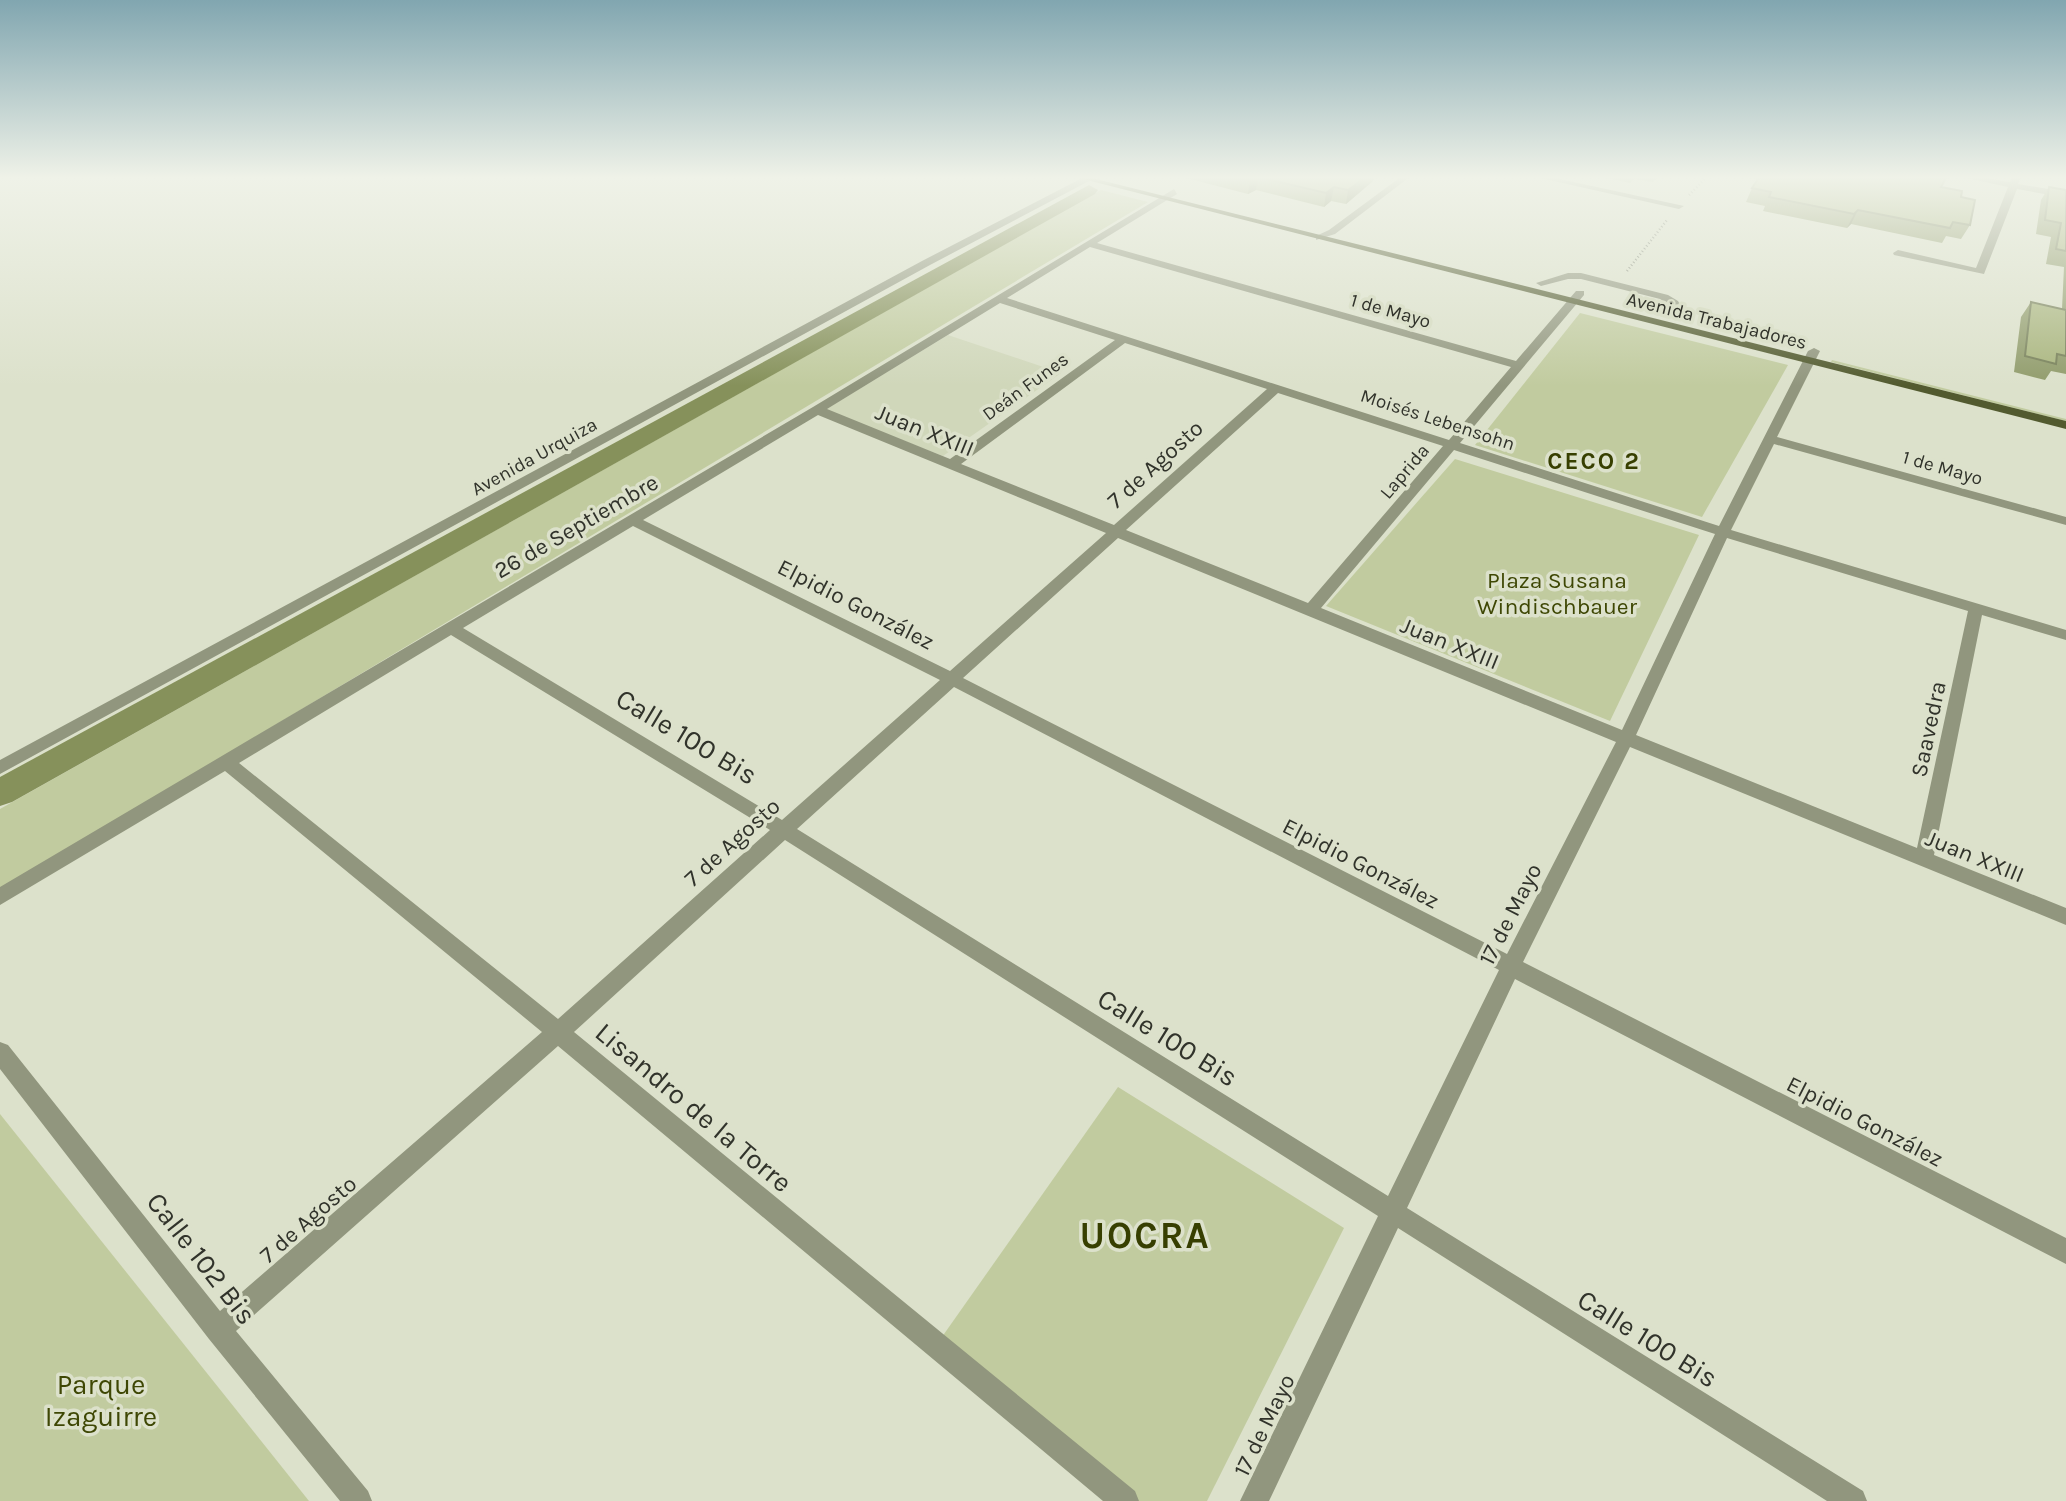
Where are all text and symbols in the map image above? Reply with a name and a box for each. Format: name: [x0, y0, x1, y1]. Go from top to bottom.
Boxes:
street label: Avenida Trabajadores: [1624, 288, 1809, 354]
street label: 1 de Mayo: [1348, 289, 1433, 333]
street label: Deán Funes: [978, 348, 1073, 425]
street label: Moisés Lebensohn: [1358, 385, 1518, 455]
street label: Juan XXIII: [872, 398, 978, 462]
street label: Avenida Urquiza: [468, 413, 601, 500]
street label: 7 de Agosto: [1102, 414, 1209, 514]
street label: Laprida: [1376, 440, 1434, 503]
street label: 1 de Mayo: [1900, 446, 1985, 490]
district label: CECO 2: [1547, 447, 1641, 475]
street label: 26 de Septiembre: [490, 469, 663, 584]
street label: Elpidio González: [773, 553, 939, 656]
park label: Plaza Susana Windischbauer: [1477, 567, 1638, 620]
street label: Juan XXIII: [1397, 611, 1503, 675]
street label: Saavedra: [1905, 679, 1952, 779]
street label: Calle 100 Bis: [610, 681, 763, 791]
street label: 7 de Agosto: [679, 792, 786, 892]
street label: Elpidio González: [1278, 812, 1444, 915]
street label: Juan XXIII: [1922, 824, 2028, 888]
street label: 17 de Mayo: [1473, 859, 1547, 969]
street label: Calle 100 Bis: [1092, 981, 1244, 1094]
street label: Lisandro de la Torre: [589, 1016, 799, 1199]
street label: Elpidio González: [1782, 1070, 1948, 1173]
street label: 7 de Agosto: [254, 1170, 362, 1269]
street label: Calle 102 Bis: [140, 1186, 263, 1331]
district label: UOCRA: [1079, 1214, 1211, 1257]
street label: Calle 100 Bis: [1572, 1282, 1724, 1395]
park label: Parque Izaguirre: [45, 1368, 157, 1433]
street label: 17 de Mayo: [1228, 1370, 1301, 1481]

